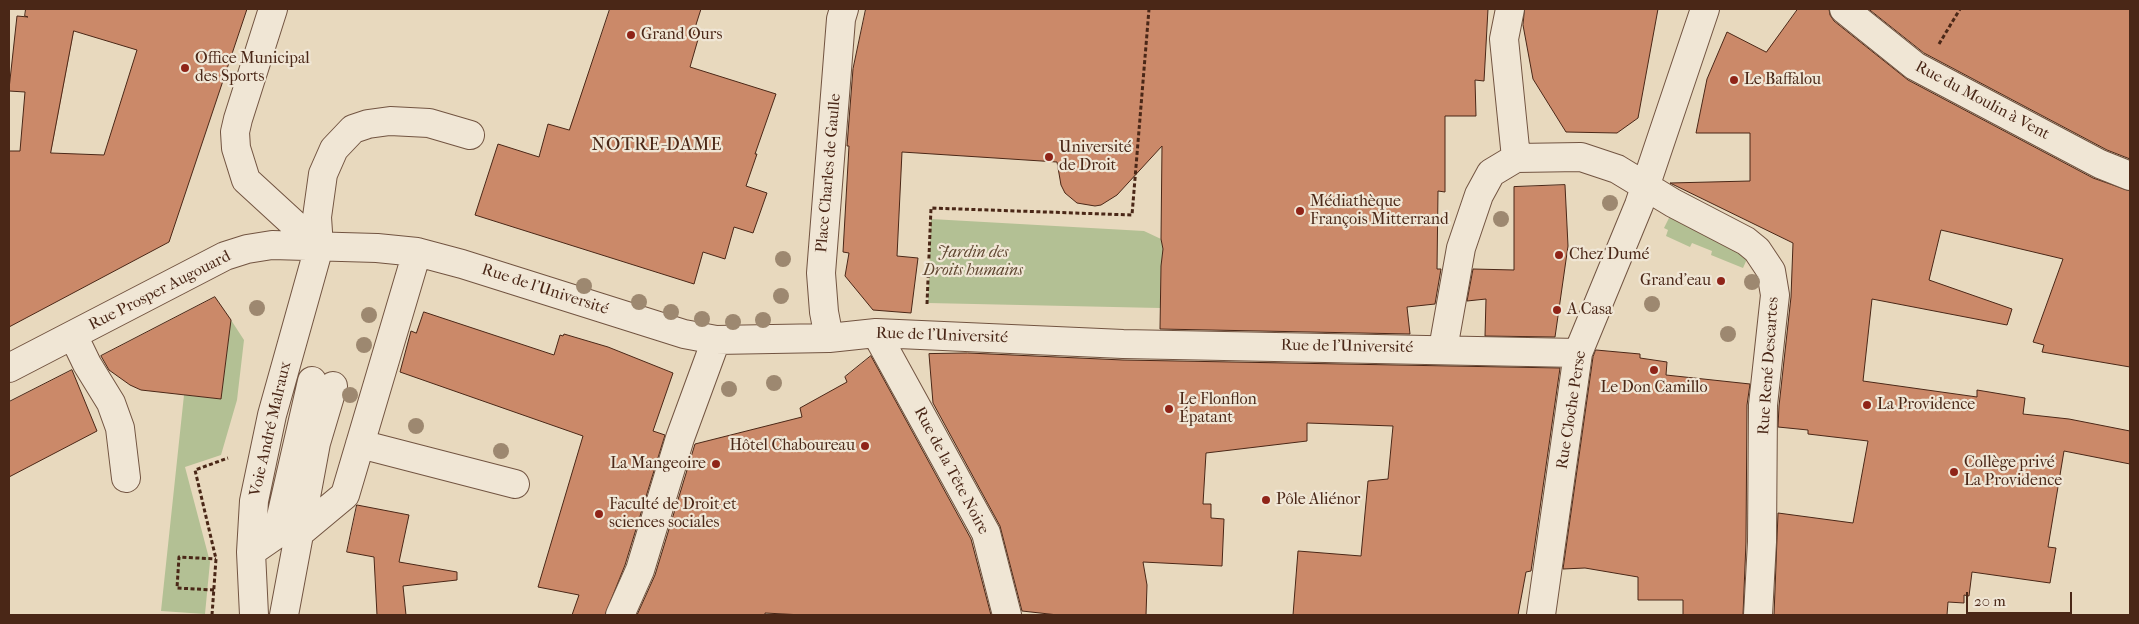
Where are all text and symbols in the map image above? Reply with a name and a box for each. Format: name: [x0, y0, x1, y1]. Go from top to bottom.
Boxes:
place label: Grand Ours: [641, 25, 722, 45]
marker: Grand Ours: [625, 29, 637, 41]
place label: Office Municipal des Sports: [195, 49, 310, 87]
street label: Rue du Moulin à Vent: [1912, 57, 2052, 145]
marker: Office Municipal des Sports: [179, 62, 191, 74]
place label: Le Baffalou: [1744, 70, 1821, 90]
marker: Le Baffalou: [1728, 74, 1740, 86]
street label: Place Charles de Gaulle: [812, 93, 846, 253]
district label: NOTRE-DAME: [590, 135, 724, 157]
place label: Université de Droit: [1059, 138, 1132, 176]
marker: Université de Droit: [1043, 151, 1055, 163]
place label: Médiathèque François Mitterrand: [1310, 192, 1449, 230]
marker: Médiathèque François Mitterrand: [1294, 205, 1306, 217]
park label: Jardin des Droits humains: [923, 243, 1023, 281]
place label: Chez Dumé: [1569, 245, 1650, 265]
street label: Rue Prosper Augouard: [86, 247, 234, 335]
marker: Chez Dumé: [1553, 249, 1565, 261]
street label: Rue de l'Université: [479, 260, 611, 320]
place label: Grand'eau: [1640, 271, 1711, 291]
marker: Grand'eau: [1715, 275, 1727, 287]
street label: Rue René Descartes: [1755, 296, 1783, 436]
place label: A Casa: [1567, 300, 1612, 320]
marker: A Casa: [1551, 304, 1563, 316]
street label: Rue de l'Université: [876, 324, 1008, 348]
street label: Rue de l'Université: [1281, 336, 1413, 358]
street label: Rue Cloche Perse: [1553, 349, 1591, 471]
street label: Voie André Malraux: [246, 360, 296, 498]
marker: Le Don Camillo: [1648, 364, 1660, 376]
place label: Le Don Camillo: [1600, 378, 1708, 398]
place label: Le Flonflon Épatant: [1179, 390, 1257, 428]
place label: La Providence: [1877, 395, 1975, 415]
marker: La Providence: [1861, 399, 1873, 411]
marker: Le Flonflon Épatant: [1163, 403, 1175, 415]
street label: Rue de la Tête Noire: [909, 404, 993, 538]
place label: Hôtel Chaboureau: [730, 436, 855, 456]
marker: Hôtel Chaboureau: [859, 440, 871, 452]
place label: Collège privé La Providence: [1964, 453, 2062, 491]
place label: La Mangeoire: [610, 454, 706, 474]
marker: La Mangeoire: [710, 458, 722, 470]
marker: Collège privé La Providence: [1948, 466, 1960, 478]
place label: Pôle Aliénor: [1276, 490, 1360, 510]
marker: Pôle Aliénor: [1260, 494, 1272, 506]
place label: Faculté de Droit et sciences sociales: [609, 495, 737, 533]
marker: Faculté de Droit et sciences sociales: [593, 508, 605, 520]
scale bar: [1969, 582, 2075, 614]
text: 20 m: [1974, 592, 2006, 610]

